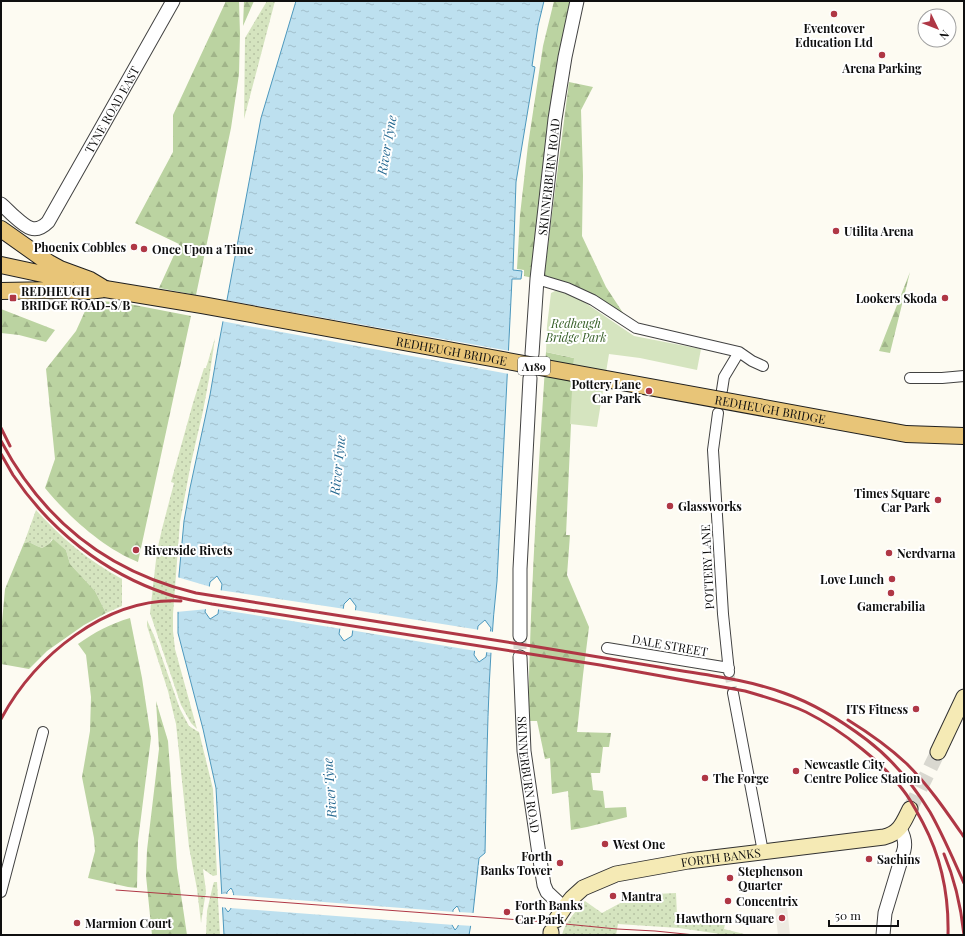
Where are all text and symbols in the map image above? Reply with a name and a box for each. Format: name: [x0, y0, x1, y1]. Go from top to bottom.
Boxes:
north arrow: [917, 8, 957, 48]
marker: Eventcover Education Ltd: [829, 9, 839, 19]
place label: Eventcover Education Ltd: [795, 20, 873, 50]
text: N: [936, 27, 953, 43]
marker: Arena Parking: [877, 50, 887, 60]
place label: Arena Parking: [841, 60, 922, 76]
street label: TYNE ROAD EAST: [81, 63, 143, 156]
water label: River Tyne: [372, 113, 400, 177]
street label: SKINNERBURN ROAD: [534, 117, 563, 236]
place label: Utilita Arena: [844, 223, 914, 239]
marker: Utilita Arena: [831, 226, 841, 236]
place label: Phoenix Cobbles: [34, 239, 126, 255]
place label: Once Upon a Time: [152, 241, 253, 257]
marker: Phoenix Cobbles: [129, 242, 139, 252]
marker: Once Upon a Time: [139, 244, 149, 254]
place label: REDHEUGH BRIDGE ROAD-S/B: [21, 283, 130, 313]
place label: Lookers Skoda: [856, 290, 938, 306]
marker: REDHEUGH BRIDGE ROAD-S/B: [8, 293, 18, 303]
marker: Lookers Skoda: [940, 293, 950, 303]
park label: Redheugh Bridge Park: [545, 315, 606, 345]
street label: REDHEUGH BRIDGE: [395, 333, 508, 369]
road number: A189: [518, 357, 550, 375]
place label: Pottery Lane Car Park: [571, 376, 642, 406]
marker: Pottery Lane Car Park: [644, 386, 654, 396]
street label: REDHEUGH BRIDGE: [713, 391, 827, 427]
water label: River Tyne: [325, 434, 349, 497]
place label: Times Square Car Park: [854, 485, 931, 515]
marker: Times Square Car Park: [933, 495, 943, 505]
place label: Glassworks: [678, 498, 742, 514]
marker: Glassworks: [665, 501, 675, 511]
street label: POTTERY LANE: [697, 524, 717, 610]
place label: Riverside Rivets: [144, 542, 233, 558]
marker: Riverside Rivets: [131, 545, 141, 555]
place label: Nerdvarna: [897, 545, 956, 561]
marker: Nerdvarna: [884, 548, 894, 558]
place label: Love Lunch: [820, 571, 885, 587]
marker: Love Lunch: [887, 574, 897, 584]
marker: Gamerabilia: [886, 588, 896, 598]
place label: Gamerabilia: [857, 598, 926, 614]
street label: DALE STREET: [631, 630, 710, 660]
place label: ITS Fitness: [846, 701, 908, 717]
marker: ITS Fitness: [911, 704, 921, 714]
street label: SKINNERBURN ROAD: [515, 716, 544, 834]
place label: Newcastle City Centre Police Station: [804, 756, 921, 786]
water label: River Tyne: [318, 757, 340, 820]
marker: Newcastle City Centre Police Station: [791, 766, 801, 776]
place label: The Forge: [713, 770, 769, 786]
marker: The Forge: [700, 773, 710, 783]
place label: West One: [612, 836, 665, 852]
marker: West One: [600, 839, 610, 849]
street label: FORTH BANKS: [679, 844, 761, 870]
place label: Forth Banks Tower: [480, 848, 553, 878]
place label: Sachins: [877, 851, 921, 867]
marker: Sachins: [864, 854, 874, 864]
marker: Forth Banks Tower: [555, 858, 565, 868]
place label: Stephenson Quarter: [738, 863, 803, 893]
marker: Stephenson Quarter: [725, 873, 735, 883]
place label: Mantra: [621, 888, 662, 904]
marker: Mantra: [608, 891, 618, 901]
place label: Concentrix: [736, 893, 799, 909]
marker: Concentrix: [723, 896, 733, 906]
place label: Forth Banks Car Park: [515, 897, 583, 927]
scale bar: [829, 902, 898, 928]
marker: Forth Banks Car Park: [502, 907, 512, 917]
text: 50 m: [835, 907, 861, 923]
place label: Hawthorn Square: [676, 910, 774, 926]
marker: Hawthorn Square: [777, 913, 787, 923]
place label: Marmion Court: [85, 915, 173, 931]
marker: Marmion Court: [72, 918, 82, 928]

